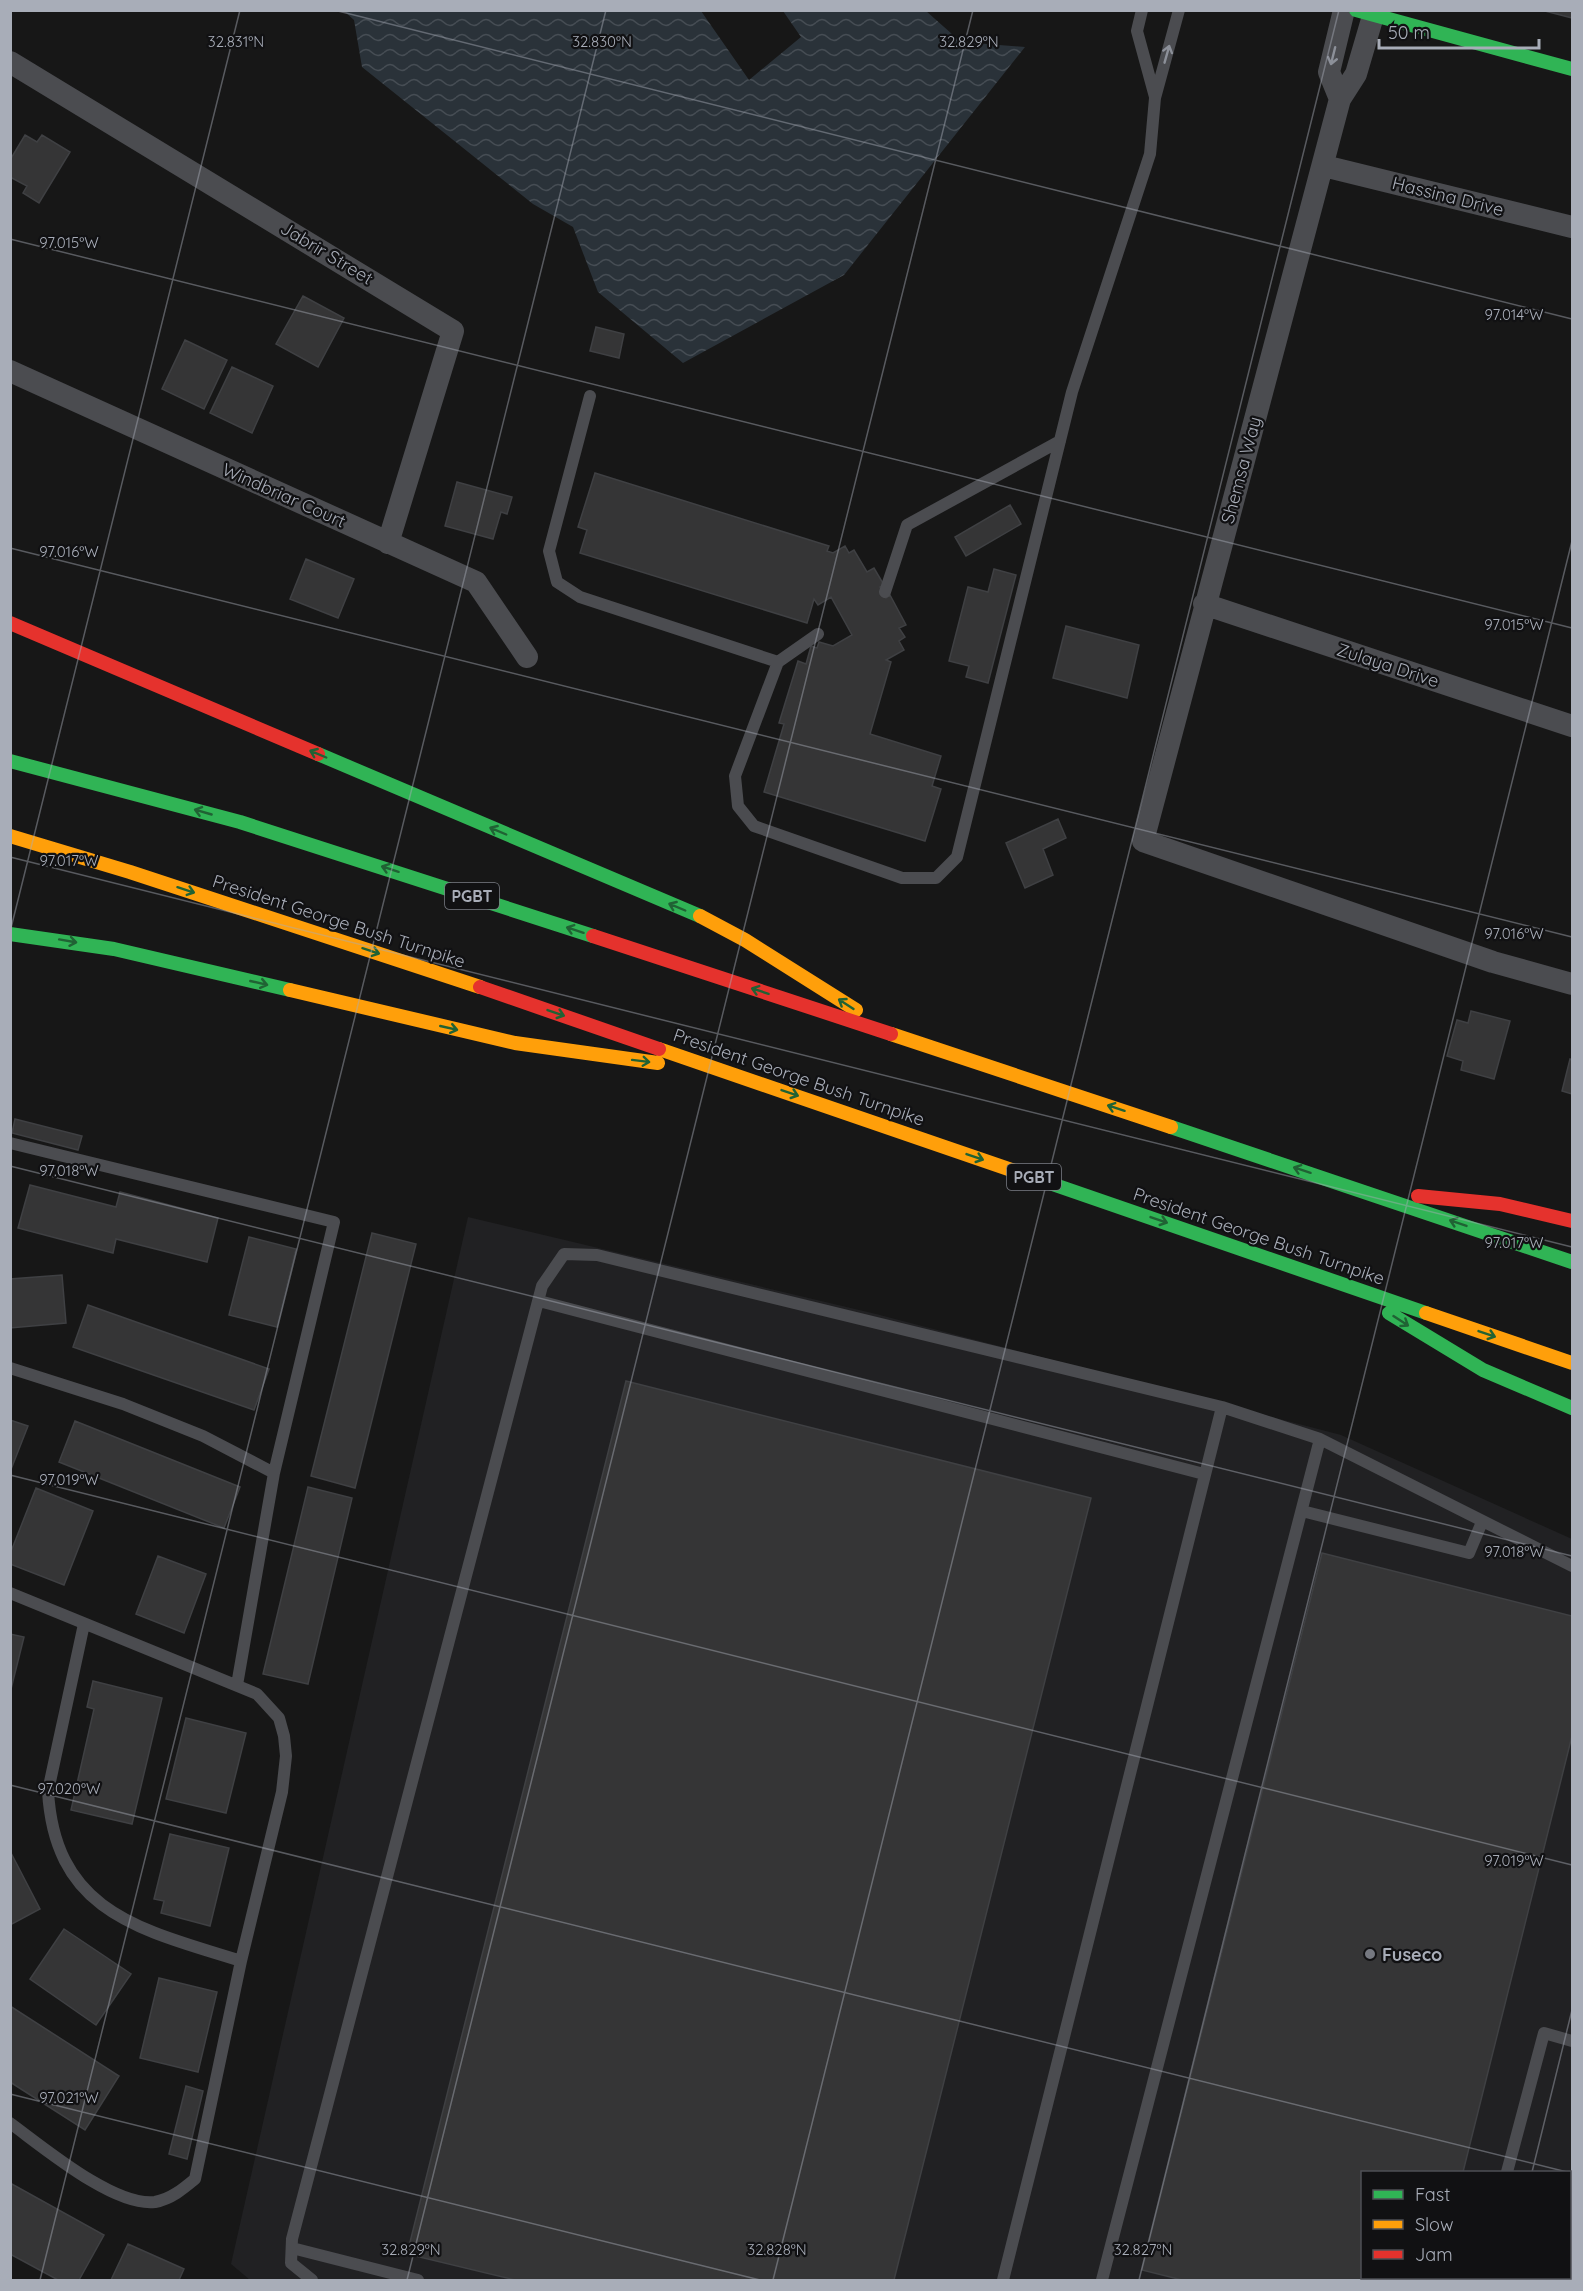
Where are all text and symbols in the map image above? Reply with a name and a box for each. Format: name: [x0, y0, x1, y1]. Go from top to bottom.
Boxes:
scale bar: [1379, 12, 1540, 50]
text: 50 m: [1388, 21, 1430, 44]
text: 32.831°N: [208, 32, 264, 51]
text: 32.830°N: [572, 32, 632, 51]
text: 32.829°N: [939, 32, 999, 51]
one-way arrow: [1162, 45, 1173, 64]
one-way arrow: [1326, 46, 1338, 65]
street label: Hassina Drive: [1390, 171, 1506, 221]
street label: Jabrir Street: [277, 216, 377, 290]
text: 97.015°W: [39, 233, 99, 252]
text: 97.014°W: [1484, 305, 1544, 324]
street label: Shemsa Way: [1216, 414, 1266, 526]
street label: Windbriar Court: [219, 457, 349, 533]
text: 97.016°W: [39, 542, 99, 561]
text: 97.015°W: [1484, 615, 1544, 634]
street label: Zulaya Drive: [1334, 638, 1442, 692]
one-way arrow: [310, 748, 328, 760]
one-way arrow: [194, 806, 213, 817]
one-way arrow: [489, 825, 507, 836]
text: 97.017°W: [39, 851, 99, 870]
one-way arrow: [381, 863, 400, 874]
street label: President George Bush Turnpike: [210, 869, 468, 973]
road number: PGBT: [445, 883, 499, 909]
one-way arrow: [176, 885, 195, 896]
one-way arrow: [668, 901, 687, 912]
one-way arrow: [566, 923, 585, 934]
text: 97.016°W: [1484, 924, 1544, 943]
one-way arrow: [58, 936, 78, 947]
one-way arrow: [361, 946, 380, 957]
one-way arrow: [249, 978, 268, 990]
one-way arrow: [751, 985, 770, 996]
one-way arrow: [838, 998, 855, 1010]
one-way arrow: [546, 1008, 565, 1019]
one-way arrow: [438, 1023, 458, 1034]
street label: President George Bush Turnpike: [670, 1023, 928, 1131]
one-way arrow: [630, 1055, 650, 1066]
one-way arrow: [780, 1089, 799, 1100]
one-way arrow: [1107, 1102, 1126, 1113]
one-way arrow: [965, 1152, 983, 1163]
text: 97.018°W: [39, 1161, 99, 1180]
one-way arrow: [1293, 1163, 1312, 1174]
road number: PGBT: [1007, 1164, 1061, 1190]
street label: President George Bush Turnpike: [1130, 1182, 1388, 1290]
one-way arrow: [1149, 1216, 1168, 1227]
one-way arrow: [1449, 1216, 1468, 1227]
text: 97.017°W: [1484, 1233, 1544, 1252]
one-way arrow: [1392, 1315, 1409, 1327]
one-way arrow: [1477, 1329, 1496, 1340]
text: 97.019°W: [39, 1470, 99, 1489]
text: 97.018°W: [1484, 1542, 1544, 1561]
text: 97.020°W: [37, 1779, 101, 1798]
text: 97.019°W: [1484, 1851, 1544, 1870]
place label: Fuseco: [1382, 1943, 1442, 1966]
marker: Fuseco: [1363, 1947, 1377, 1961]
text: 97.021°W: [39, 2088, 99, 2107]
legend: [1361, 2171, 1571, 2279]
text: Fast: [1415, 2183, 1450, 2206]
text: Slow: [1415, 2213, 1453, 2236]
text: 32.829°N: [381, 2240, 441, 2259]
text: 32.828°N: [747, 2240, 807, 2259]
text: 32.827°N: [1114, 2240, 1172, 2259]
text: Jam: [1415, 2243, 1453, 2266]

